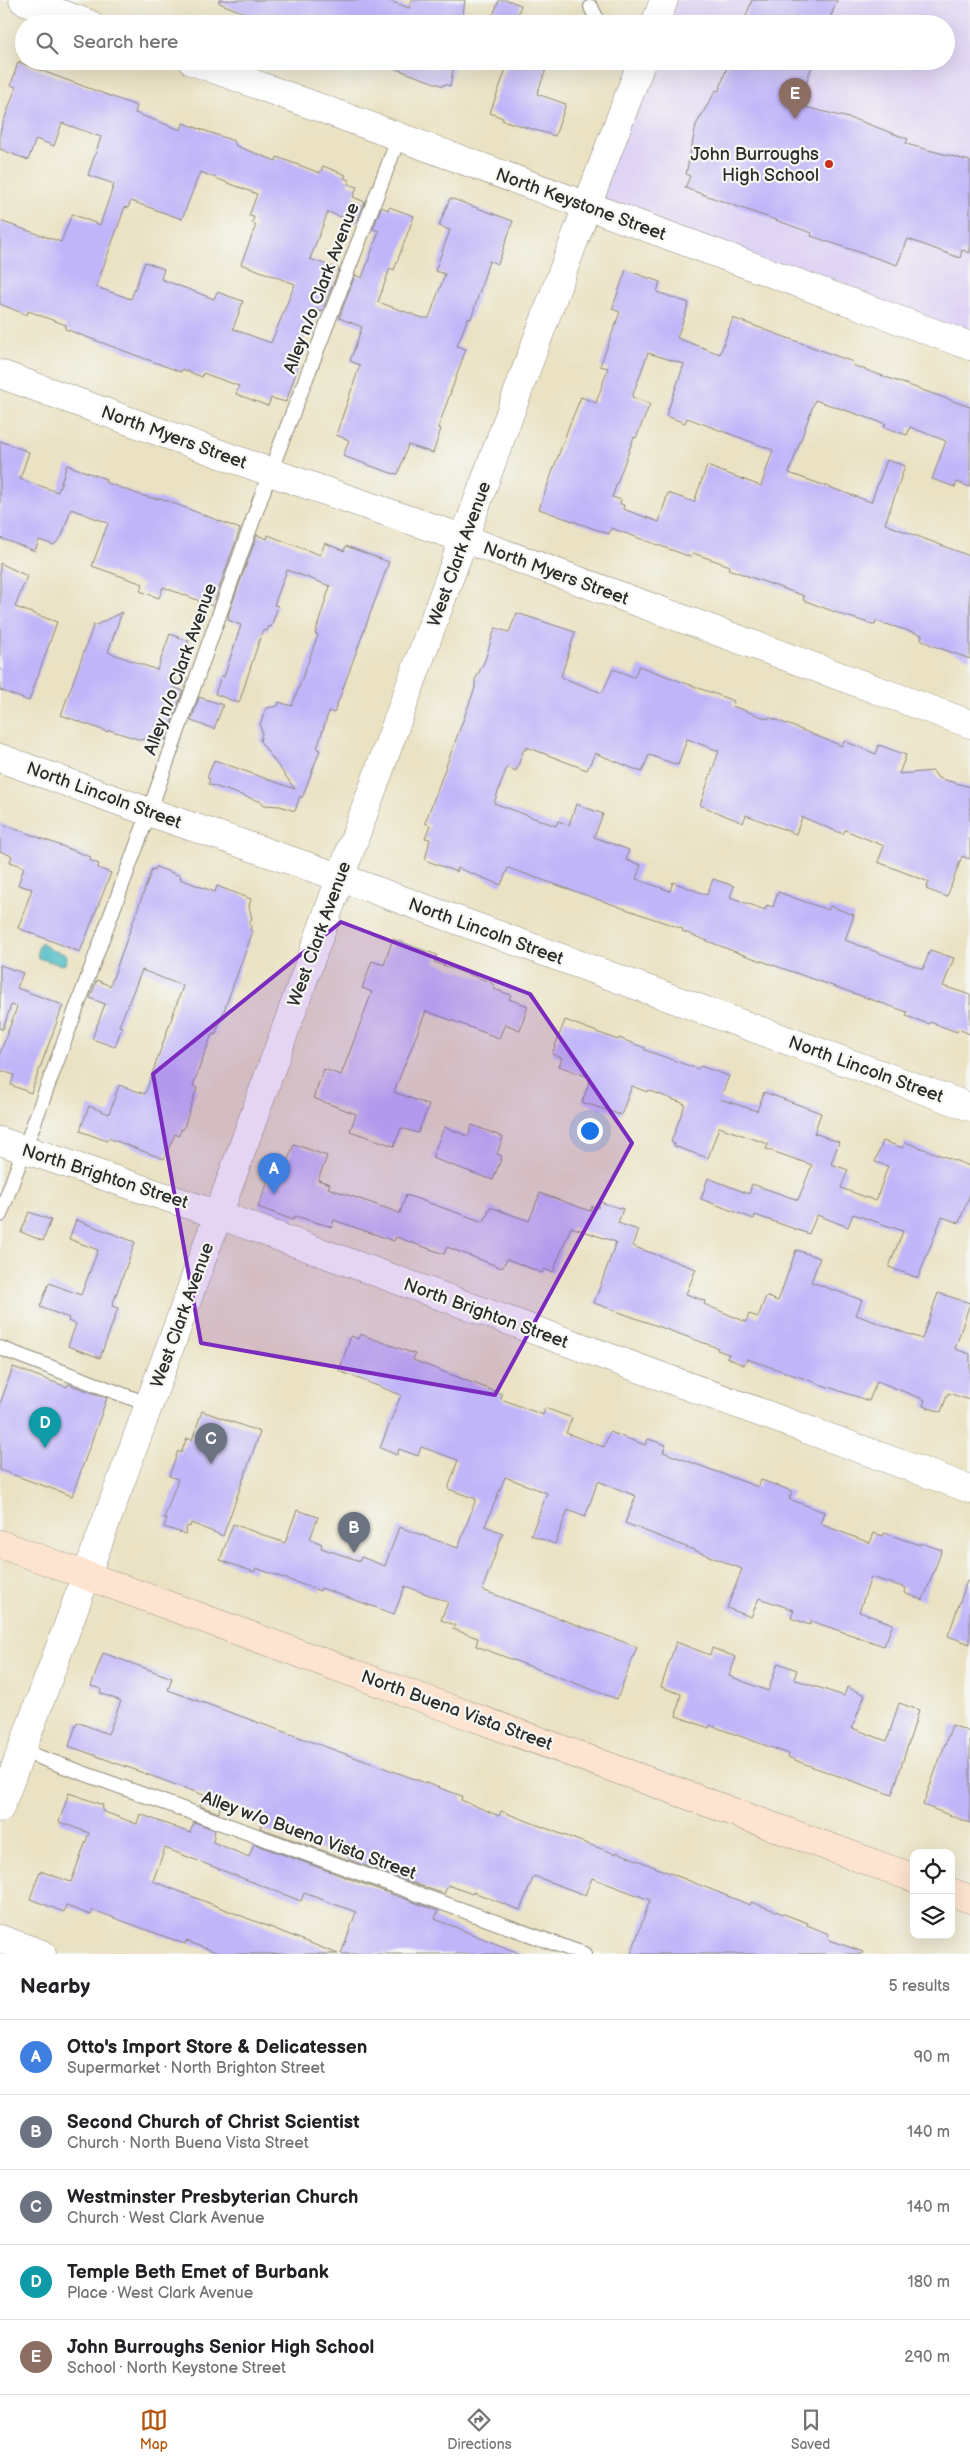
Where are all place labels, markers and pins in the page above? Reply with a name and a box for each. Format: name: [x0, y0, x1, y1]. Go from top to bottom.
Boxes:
pin: E: [779, 78, 811, 119]
place label: John Burroughs High School: [690, 144, 819, 186]
marker: John Burroughs High School: [823, 158, 835, 170]
pin: A: [258, 1153, 290, 1194]
pin: D: [29, 1407, 61, 1448]
pin: C: [195, 1423, 227, 1464]
pin: B: [338, 1512, 370, 1553]

